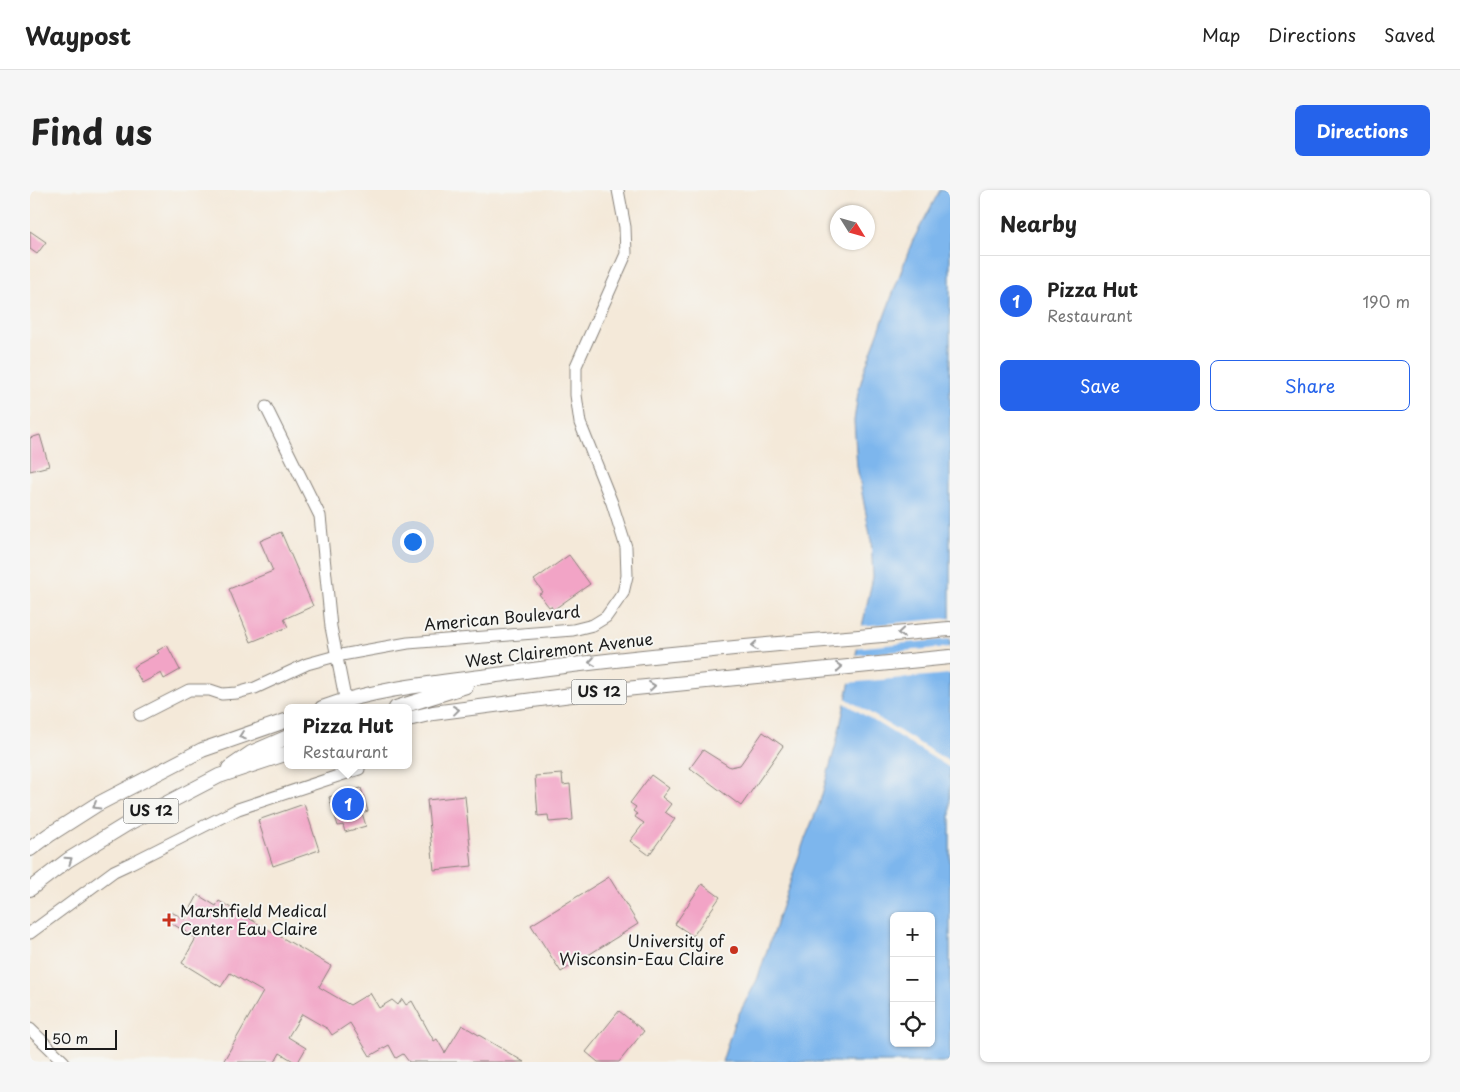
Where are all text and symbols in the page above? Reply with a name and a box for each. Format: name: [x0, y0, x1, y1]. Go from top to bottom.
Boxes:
text: Waypost: [25, 17, 131, 53]
text: Map: [1202, 21, 1240, 48]
text: Directions: [1268, 21, 1356, 48]
text: Saved: [1384, 21, 1435, 48]
text: Find us: [30, 104, 152, 157]
button: Directions: [1295, 105, 1430, 156]
north arrow: [830, 205, 875, 250]
text: Nearby: [1000, 207, 1077, 239]
text: Pizza Hut: [1047, 275, 1138, 303]
text: 1: [1012, 289, 1020, 313]
text: 190 m: [1362, 289, 1410, 313]
text: Restaurant: [1047, 303, 1133, 327]
button: Save: [1000, 360, 1200, 411]
button: Share: [1210, 360, 1410, 411]
your location: [400, 529, 426, 555]
street label: American Boulevard: [423, 598, 581, 636]
street label: West Clairemont Avenue: [464, 626, 654, 672]
one-way arrow: [897, 627, 905, 638]
one-way arrow: [750, 640, 758, 651]
one-way arrow: [588, 656, 596, 667]
one-way arrow: [836, 662, 844, 673]
road number: US 12: [572, 680, 626, 704]
one-way arrow: [648, 681, 656, 692]
popup: [284, 704, 412, 769]
one-way arrow: [452, 705, 460, 716]
text: Pizza Hut: [302, 711, 394, 739]
one-way arrow: [238, 730, 247, 740]
text: Restaurant: [302, 739, 388, 763]
pin: 1: [332, 785, 364, 823]
road number: US 12: [124, 798, 178, 824]
one-way arrow: [92, 799, 101, 809]
one-way arrow: [63, 857, 73, 866]
place label: Marshfield Medical Center Eau Claire: [180, 898, 327, 940]
map controls: [890, 912, 935, 1047]
button: +: [890, 912, 935, 957]
marker: Marshfield Medical Center Eau Claire: [162, 913, 176, 927]
place label: University of Wisconsin-Eau Claire: [559, 928, 726, 970]
marker: University of Wisconsin-Eau Claire: [728, 944, 740, 956]
button: −: [890, 957, 935, 1002]
button: locate: [890, 1002, 935, 1047]
scale bar: [45, 1027, 118, 1050]
text: 50 m: [52, 1028, 88, 1049]

